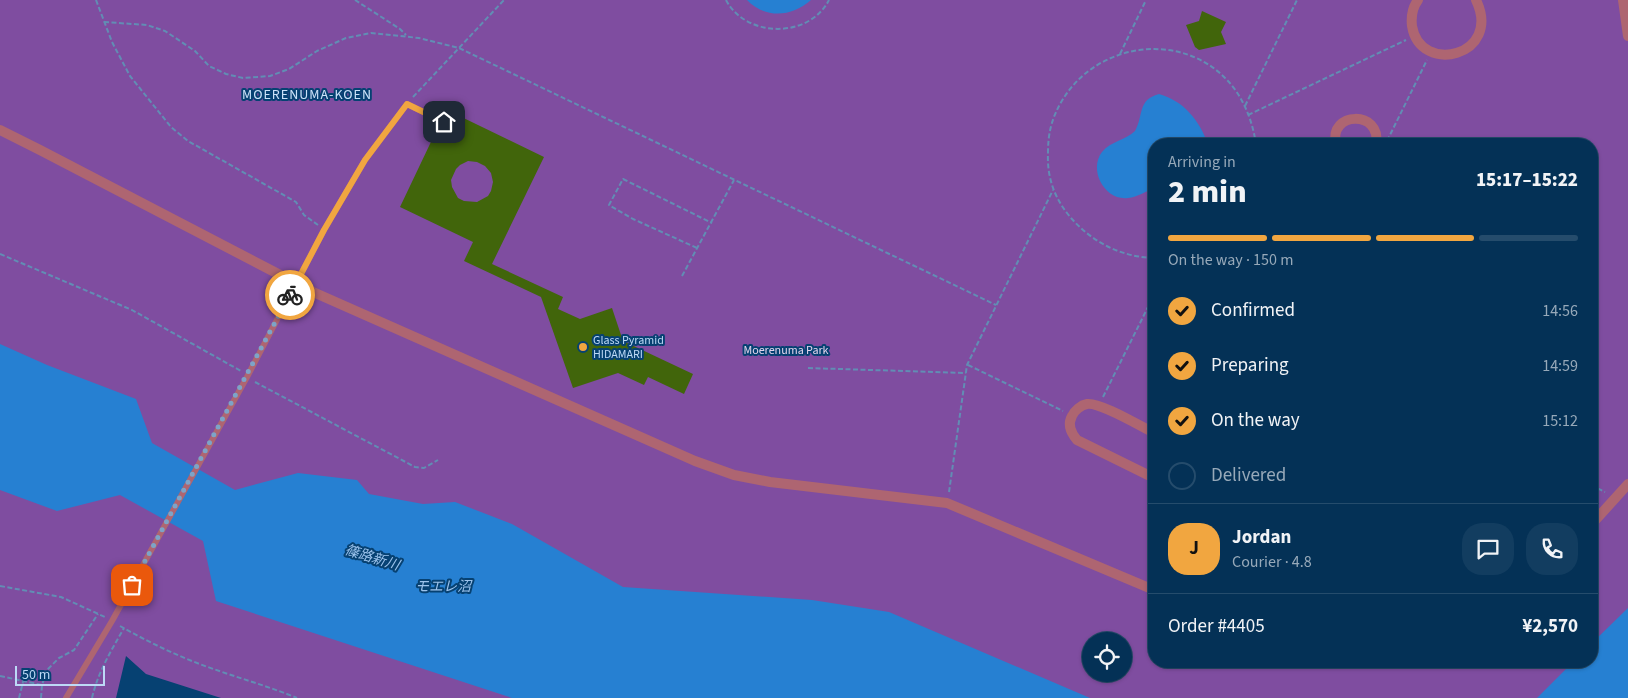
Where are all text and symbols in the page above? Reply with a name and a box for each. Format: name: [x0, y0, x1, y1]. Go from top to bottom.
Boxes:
district label: MOERENUMA-KOEN: [242, 85, 372, 105]
pin: [423, 101, 465, 143]
icon: home: [430, 108, 458, 136]
text: Arriving in: [1168, 151, 1236, 173]
text: 15:17–15:22: [1476, 167, 1578, 194]
text: 2 min: [1168, 169, 1247, 215]
text: On the way · 150 m: [1168, 249, 1293, 271]
courier: [265, 270, 315, 320]
icon: bike: [276, 281, 304, 309]
icon: check: [1168, 297, 1196, 325]
text: Confirmed: [1211, 297, 1295, 324]
text: 14:56: [1542, 300, 1578, 322]
place label: Glass Pyramid HIDAMARI: [593, 332, 664, 363]
marker: Glass Pyramid HIDAMARI: [577, 341, 589, 353]
park label: Moerenuma Park: [743, 342, 829, 359]
icon: check: [1168, 352, 1196, 380]
text: Preparing: [1211, 352, 1289, 379]
text: 14:59: [1542, 355, 1578, 377]
icon: check: [1168, 407, 1196, 435]
text: On the way: [1211, 407, 1300, 434]
text: 15:12: [1542, 410, 1578, 432]
text: Delivered: [1211, 462, 1286, 489]
button: chat: [1462, 523, 1514, 575]
button: phone: [1526, 523, 1578, 575]
text: Jordan: [1232, 524, 1291, 551]
text: J: [1189, 535, 1199, 562]
water label: 篠路新川: [342, 540, 404, 576]
text: Courier · 4.8: [1232, 551, 1312, 573]
pin: [111, 564, 153, 606]
icon: bag: [118, 571, 146, 599]
water label: モエレ沼: [415, 577, 473, 597]
text: Order #4405: [1168, 613, 1265, 640]
text: ¥2,570: [1522, 613, 1578, 640]
map controls: [1082, 632, 1132, 682]
button: locate: [1082, 632, 1132, 682]
scale bar: [15, 663, 105, 686]
text: 50 m: [22, 665, 50, 685]

